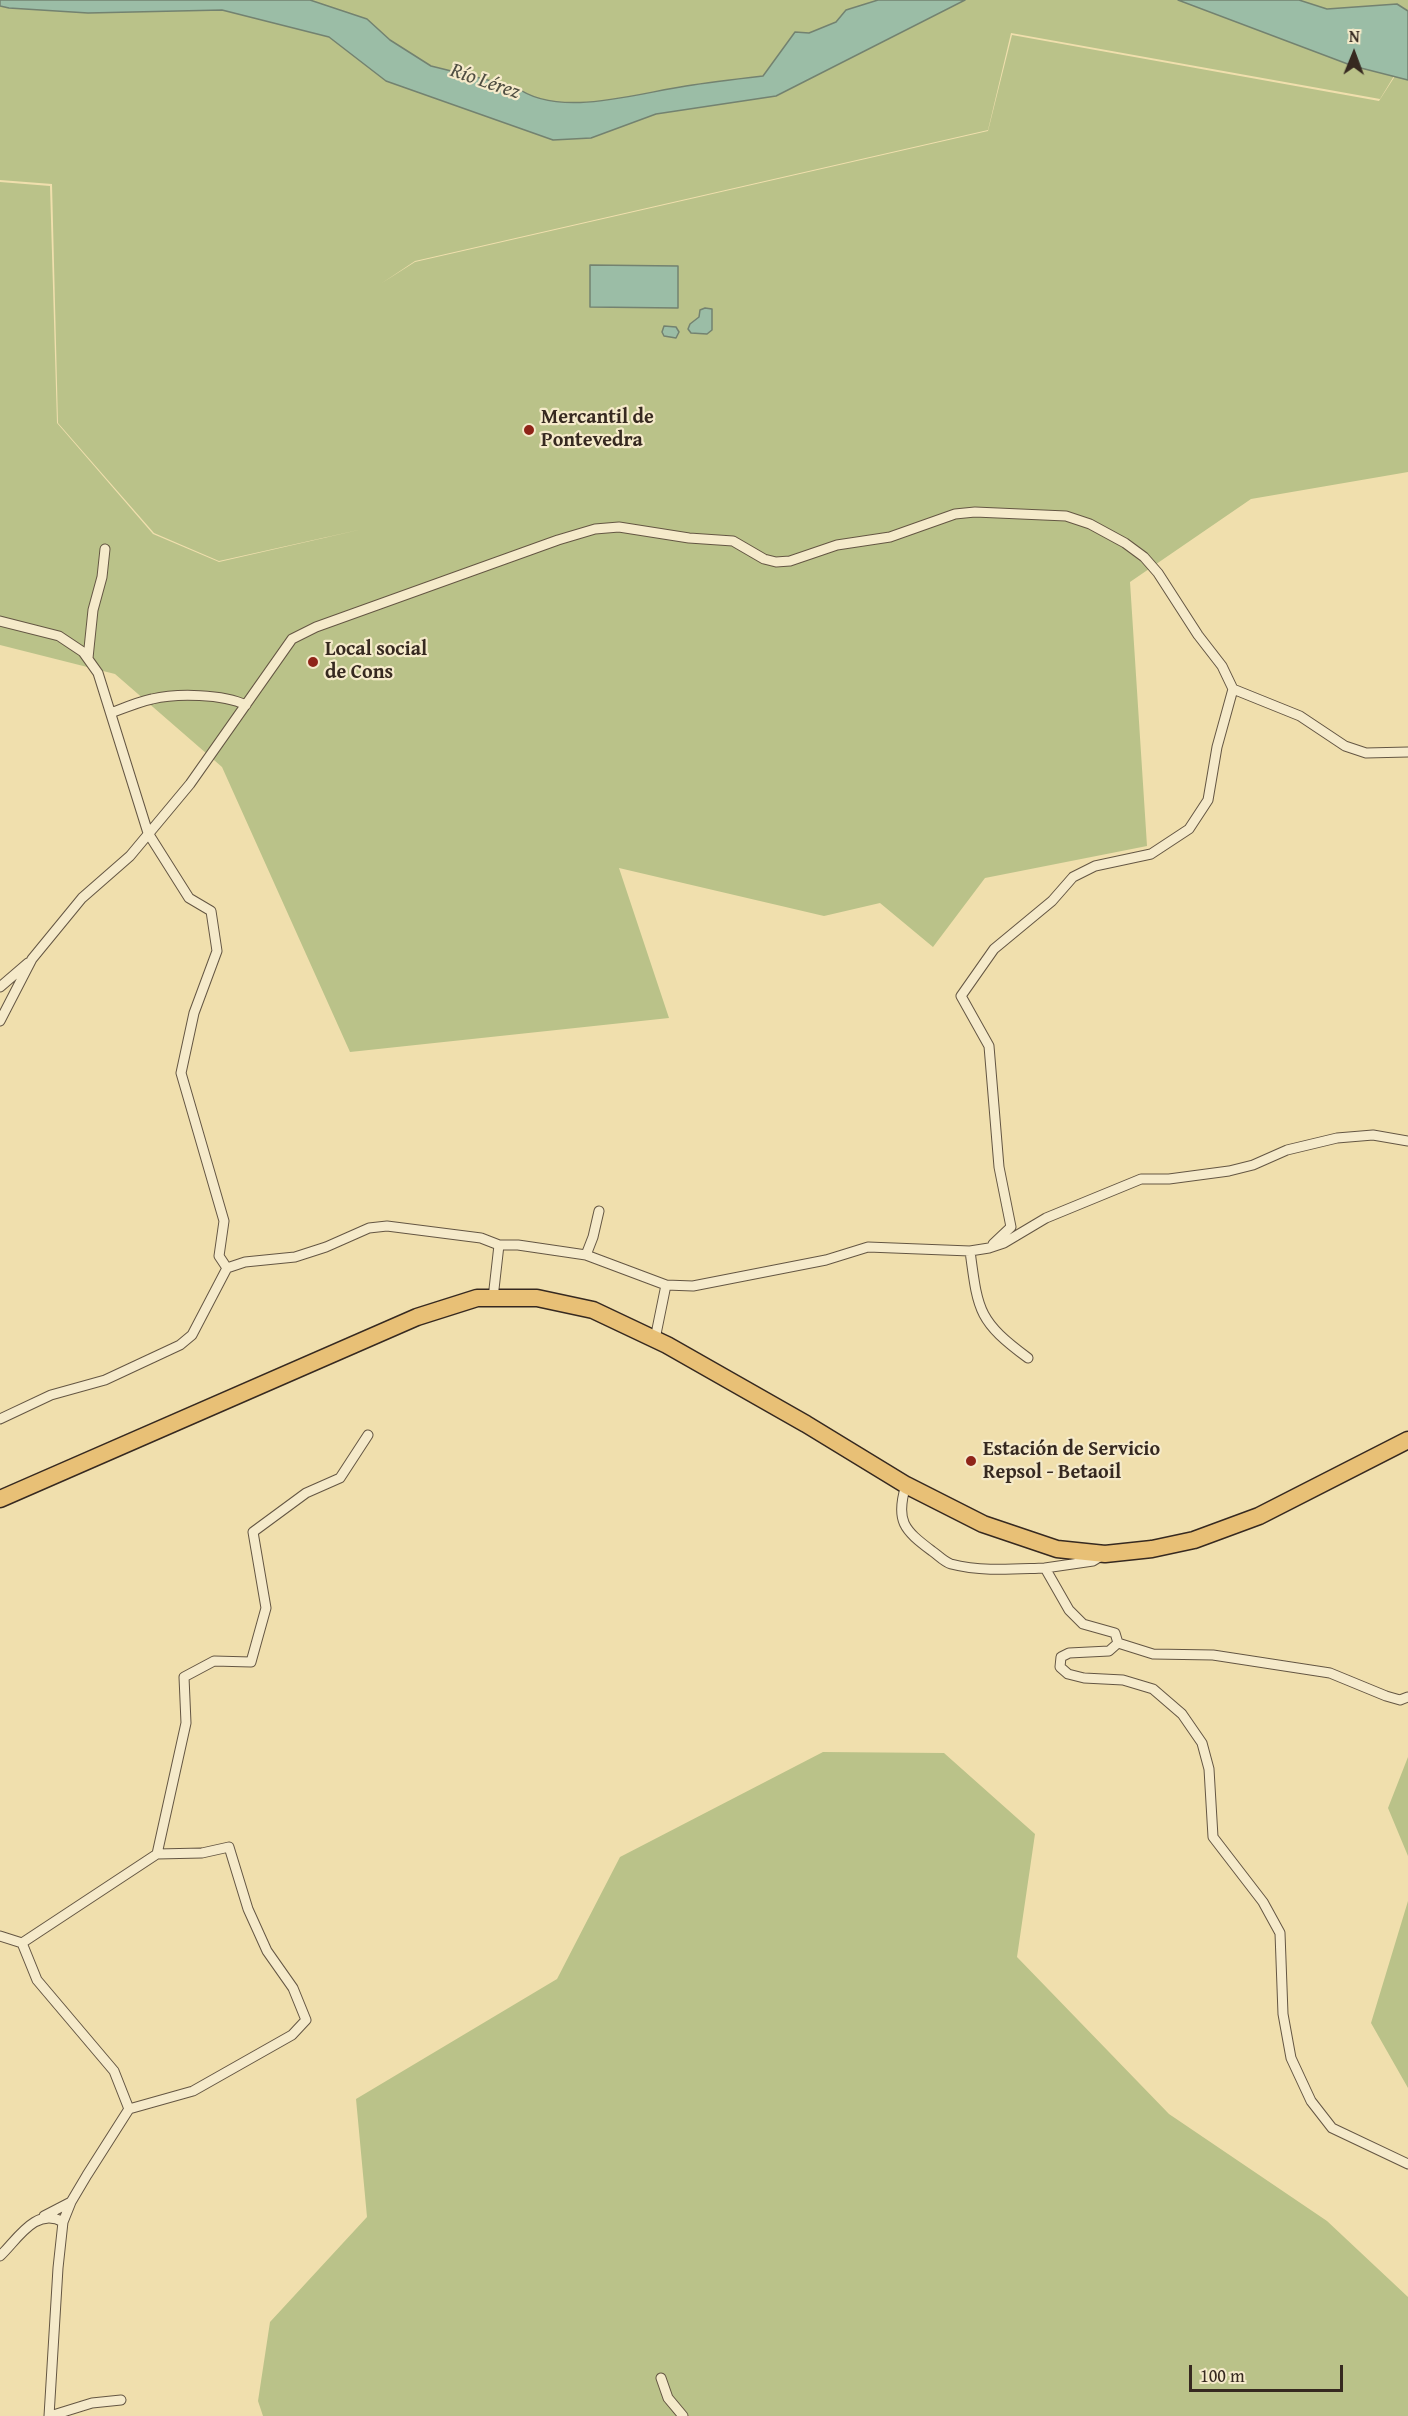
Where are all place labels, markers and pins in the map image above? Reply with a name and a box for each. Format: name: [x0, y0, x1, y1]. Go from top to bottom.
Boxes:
place label: Mercantil de Pontevedra: [541, 406, 654, 453]
marker: Mercantil de Pontevedra: [522, 423, 536, 437]
place label: Local social de Cons: [325, 638, 427, 685]
marker: Local social de Cons: [306, 655, 320, 669]
place label: Estación de Servicio Repsol - Betaoil: [983, 1438, 1160, 1485]
marker: Estación de Servicio Repsol - Betaoil: [964, 1454, 978, 1468]

